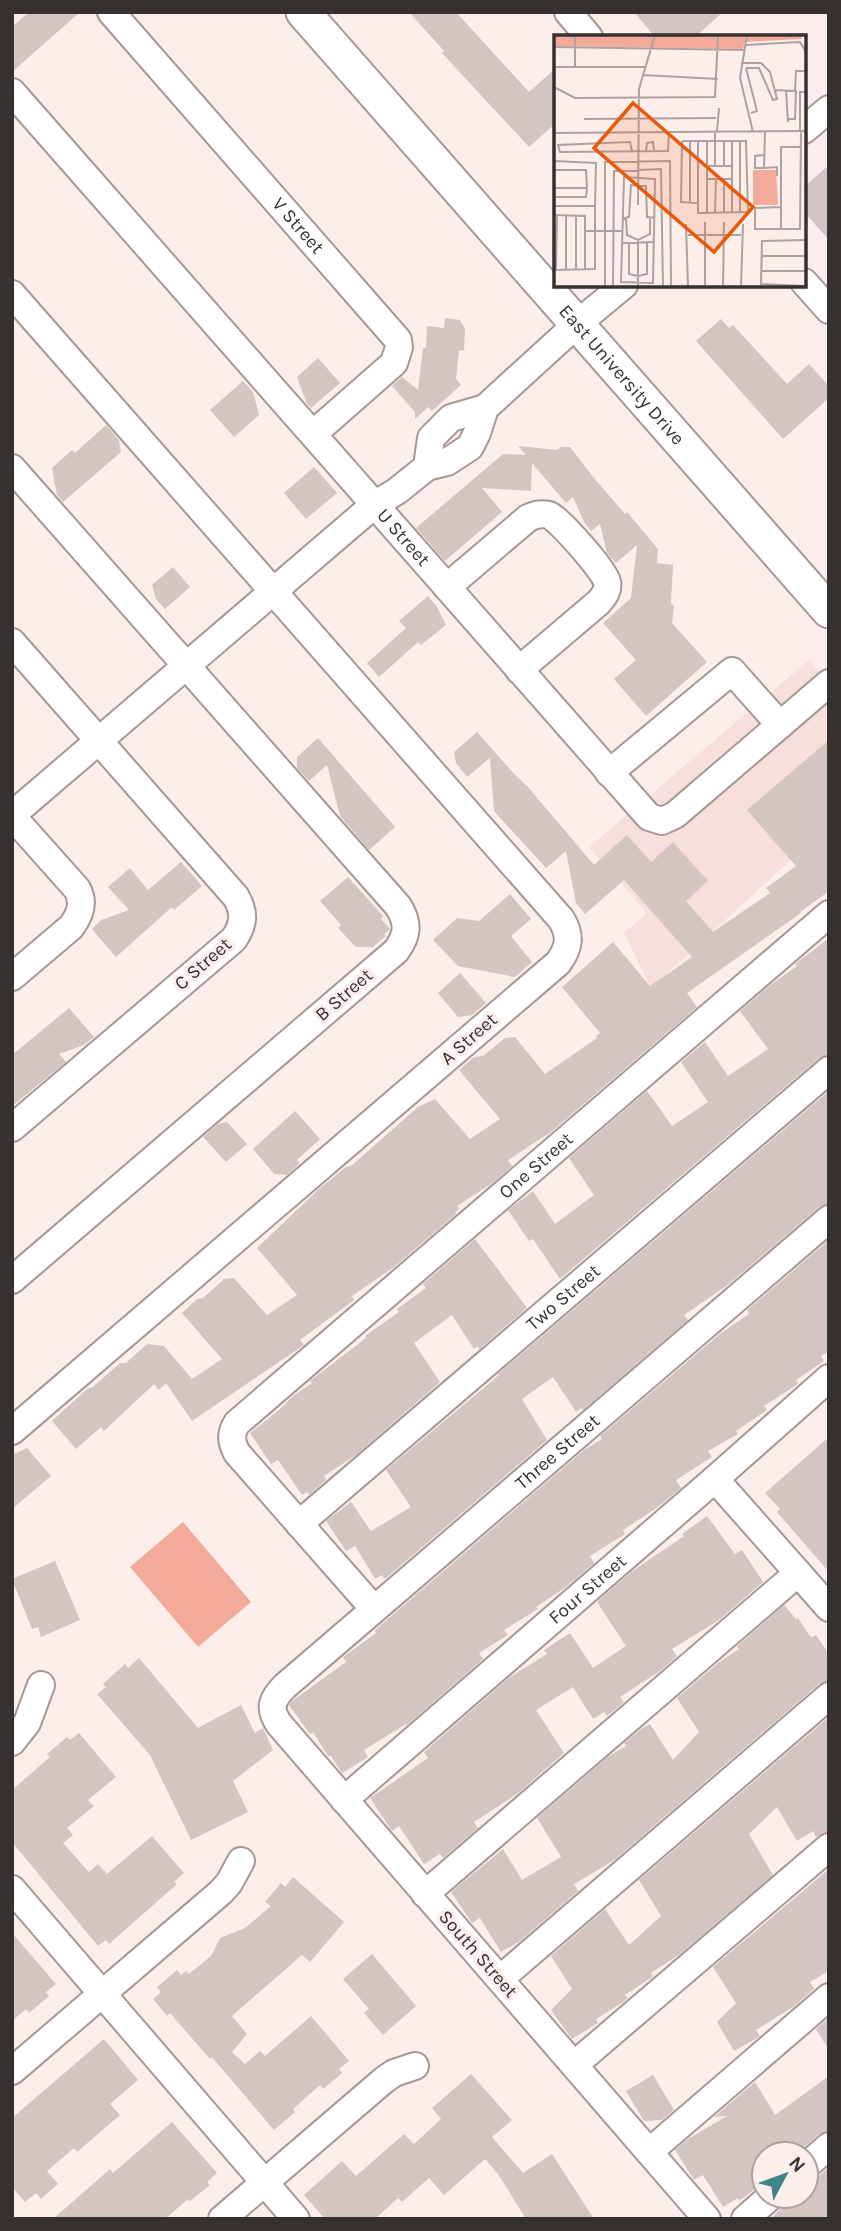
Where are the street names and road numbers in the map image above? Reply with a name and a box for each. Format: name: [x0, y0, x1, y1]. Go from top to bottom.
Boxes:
street label: V Street: [268, 193, 328, 258]
street label: East University Drive: [554, 300, 689, 450]
street label: U Street: [372, 504, 434, 571]
street label: C Street: [170, 933, 236, 995]
street label: B Street: [311, 964, 377, 1026]
street label: A Street: [436, 1009, 502, 1069]
street label: One Street: [495, 1128, 578, 1204]
street label: Two Street: [522, 1260, 605, 1335]
street label: Three Street: [511, 1410, 604, 1494]
street label: Four Street: [544, 1550, 631, 1629]
street label: South Street: [434, 1906, 522, 2002]

